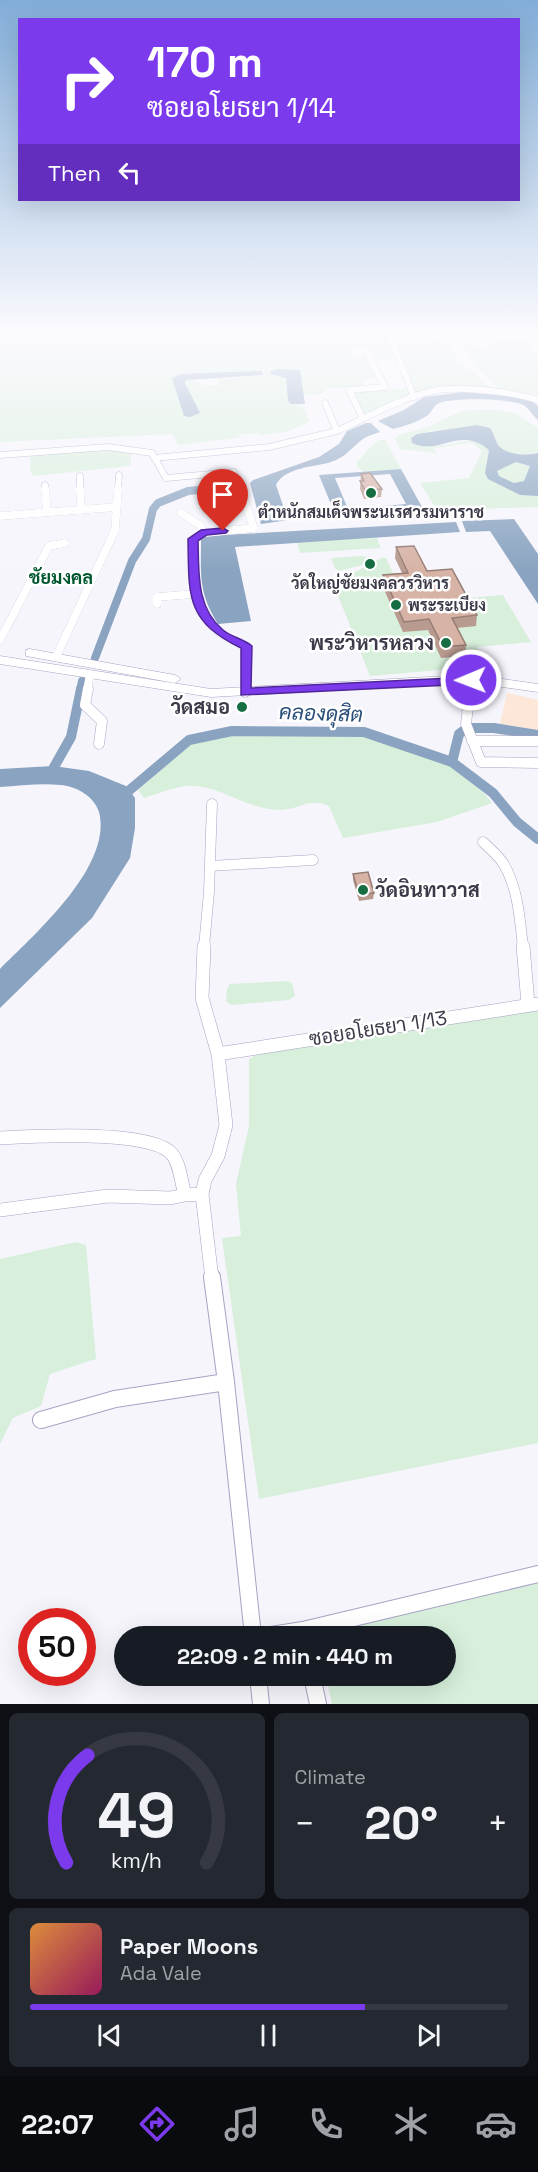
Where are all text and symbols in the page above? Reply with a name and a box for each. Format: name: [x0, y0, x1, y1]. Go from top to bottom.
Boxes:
text: 170 m: [147, 36, 263, 89]
icon: right: [48, 42, 126, 120]
text: ซอยอโยธยา 1/14: [147, 90, 336, 125]
icon: left: [113, 156, 146, 189]
text: Then: [48, 159, 101, 187]
pin: [197, 469, 248, 531]
icon: arrive: [206, 478, 239, 511]
marker: ตำหนักสมเด็จพระนเรศวรมหาราช: [364, 486, 378, 500]
place label: ตำหนักสมเด็จพระนเรศวรมหาราช: [258, 499, 484, 523]
marker: วัดใหญ่ชัยมงคลวรวิหาร: [363, 557, 377, 571]
district label: ชัยมงคล: [29, 566, 93, 589]
place label: วัดใหญ่ชัยมงคลวรวิหาร: [291, 572, 449, 594]
place label: พระระเบียง: [408, 595, 486, 616]
marker: พระระเบียง: [389, 598, 403, 612]
place label: พระวิหารหลวง: [309, 630, 434, 656]
marker: พระวิหารหลวง: [439, 636, 453, 650]
position arrow: [439, 648, 503, 712]
place label: วัดสมอ: [170, 694, 230, 720]
water label: คลองดุสิต: [278, 698, 363, 729]
marker: วัดสมอ: [235, 700, 249, 714]
place label: วัดอินทาวาส: [375, 877, 480, 903]
marker: วัดอินทาวาส: [356, 883, 370, 897]
street label: ซอยอโยธยา 1/13: [307, 1004, 449, 1052]
speed limit sign: 50: [18, 1608, 96, 1686]
text: 22:09 · 2 min · 440 m: [177, 1642, 393, 1670]
text: Climate: [295, 1764, 366, 1790]
text: 49: [98, 1776, 176, 1855]
text: 20°: [364, 1795, 438, 1852]
text: −: [295, 1803, 315, 1845]
text: +: [488, 1803, 508, 1845]
text: km/h: [111, 1847, 162, 1874]
text: Paper Moons: [120, 1932, 258, 1960]
text: Ada Vale: [120, 1960, 202, 1986]
icon: previous: [93, 2019, 126, 2052]
icon: pause: [252, 2019, 285, 2052]
icon: next: [412, 2019, 445, 2052]
icon: directions: [136, 2103, 178, 2145]
icon: music: [221, 2103, 263, 2145]
icon: phone: [305, 2103, 347, 2145]
icon: climate: [390, 2103, 432, 2145]
icon: car: [475, 2103, 517, 2145]
text: 22:07: [21, 2107, 93, 2142]

